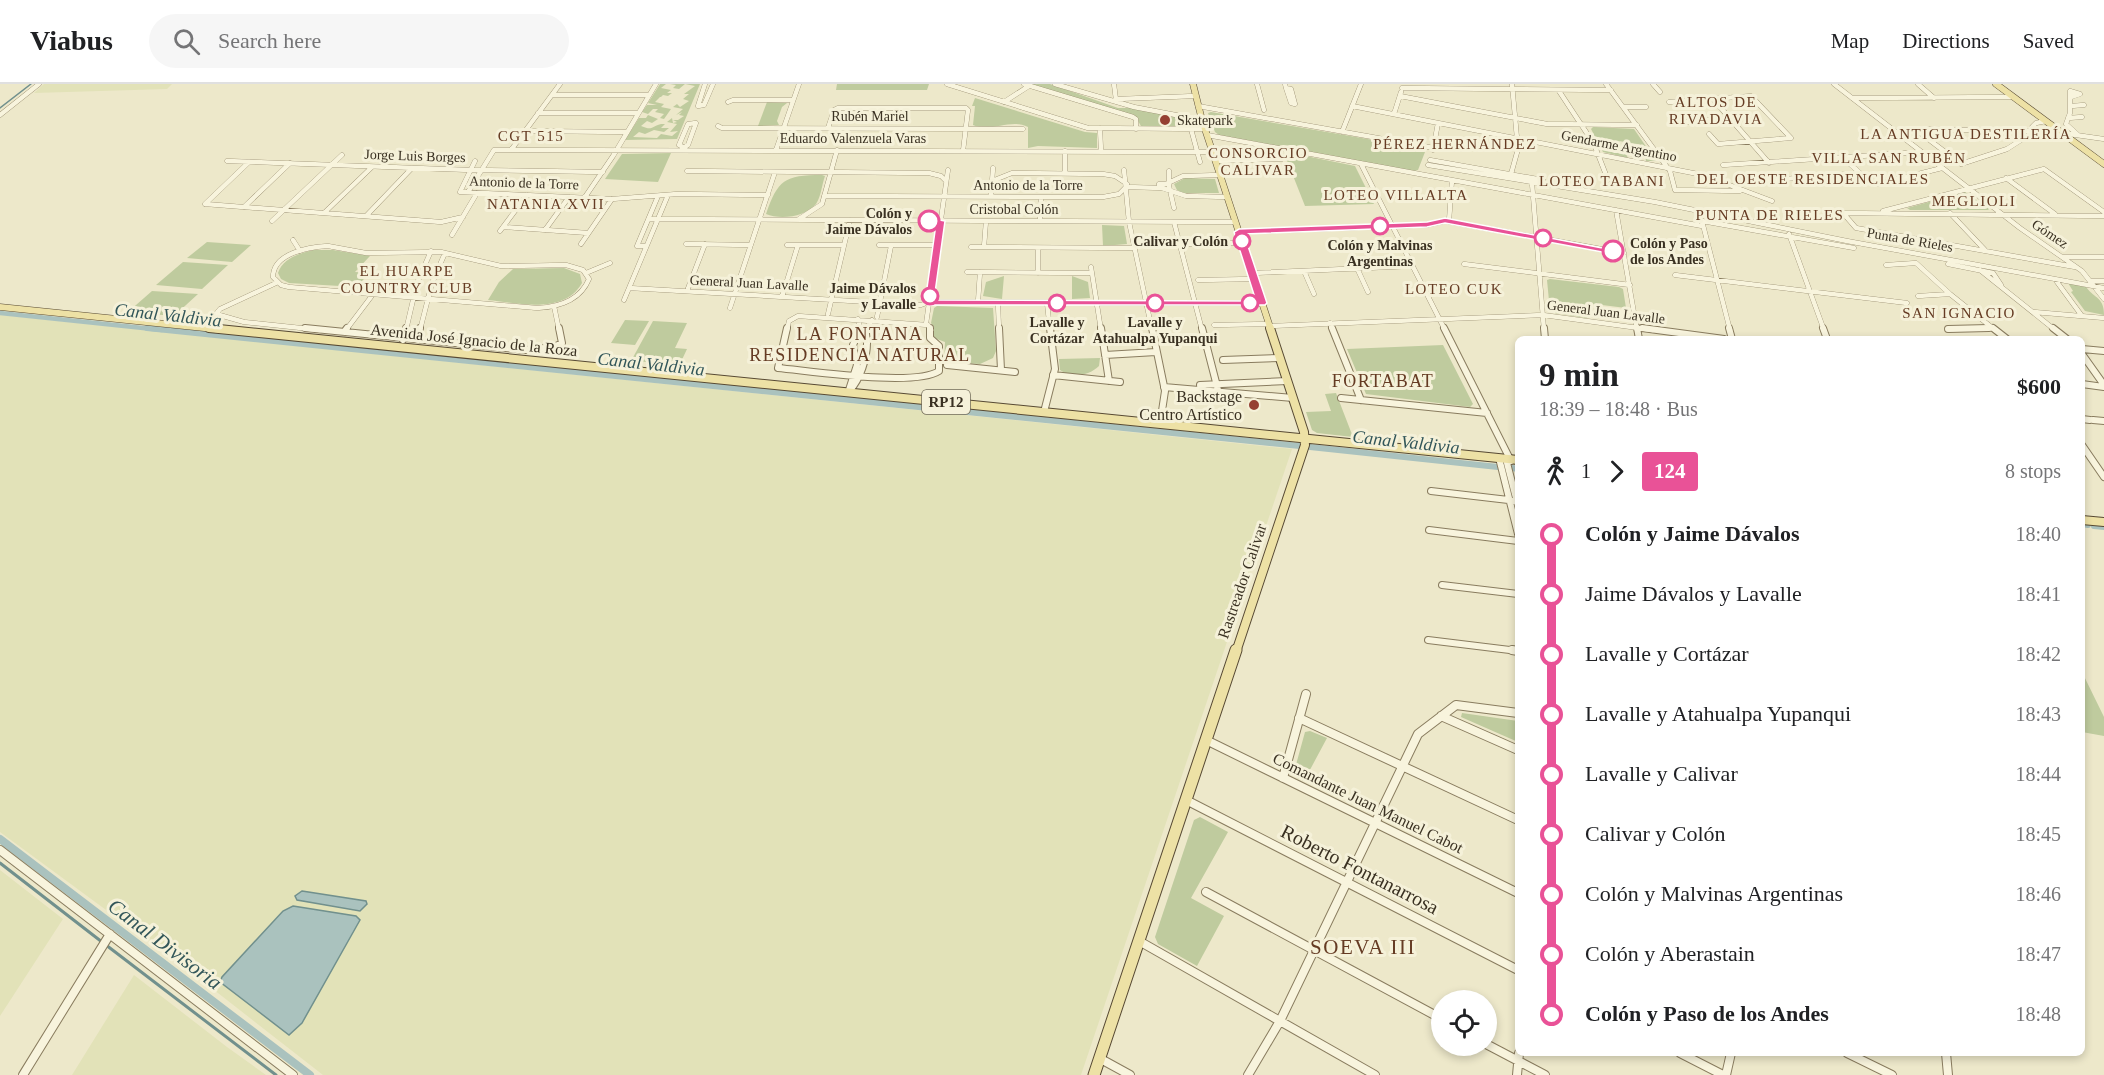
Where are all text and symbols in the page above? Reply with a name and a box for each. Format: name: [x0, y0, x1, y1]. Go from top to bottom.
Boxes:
search box: [149, 14, 569, 68]
text: Viabus: [30, 25, 113, 56]
icon: search: [170, 25, 203, 58]
text: Search here: [218, 28, 321, 53]
text: Map: [1831, 29, 1869, 53]
text: Directions: [1902, 29, 1990, 53]
text: Saved: [2023, 29, 2074, 53]
district label: ALTOS DE RIVADAVIA: [1669, 94, 1763, 127]
street label: Rubén Mariel: [831, 109, 909, 124]
marker: Skatepark: [1158, 113, 1172, 127]
place label: Skatepark: [1177, 113, 1233, 128]
district label: LA ANTIGUA DESTILERÍA: [1860, 126, 2072, 142]
street label: Gendarme Argentino: [1560, 127, 1678, 165]
district label: CGT 515: [498, 128, 564, 144]
street label: Eduardo Valenzuela Varas: [780, 131, 926, 146]
district label: PÉREZ HERNÁNDEZ: [1373, 136, 1537, 152]
district label: CONSORCIO CALIVAR: [1208, 145, 1308, 178]
street label: Jorge Luis Borges: [364, 147, 466, 165]
district label: VILLA SAN RUBÉN: [1811, 150, 1967, 166]
district label: DEL OESTE RESIDENCIALES: [1696, 171, 1930, 187]
district label: LOTEO TABANI: [1539, 173, 1665, 189]
street label: Antonio de la Torre: [469, 174, 579, 192]
street label: Antonio de la Torre: [973, 178, 1083, 193]
district label: LOTEO VILLALTA: [1323, 187, 1469, 203]
district label: MEGLIOLI: [1932, 193, 2016, 209]
district label: NATANIA XVII: [487, 196, 605, 212]
street label: Cristobal Colón: [969, 202, 1059, 217]
place label: Colón y Jaime Dávalos: [825, 206, 913, 237]
district label: PUNTA DE RIELES: [1696, 207, 1844, 223]
marker: Colón y Jaime Dávalos: [918, 210, 940, 232]
street label: Gómez: [2029, 216, 2071, 252]
marker: Colón y Malvinas Argentinas: [1371, 217, 1389, 235]
street label: Punta de Rieles: [1866, 225, 1954, 255]
unlabelled marker: [1534, 229, 1552, 247]
marker: Calivar y Colón: [1233, 232, 1251, 250]
place label: Calivar y Colón: [1133, 234, 1228, 249]
place label: Colón y Paso de los Andes: [1630, 236, 1708, 267]
place label: Colón y Malvinas Argentinas: [1327, 238, 1433, 269]
marker: Colón y Paso de los Andes: [1602, 240, 1624, 262]
district label: EL HUARPE COUNTRY CLUB: [341, 263, 473, 296]
street label: General Juan Lavalle: [689, 272, 809, 294]
place label: Jaime Dávalos y Lavalle: [829, 281, 917, 312]
district label: LOTEO CUK: [1405, 281, 1503, 297]
marker: Jaime Dávalos y Lavalle: [921, 287, 939, 305]
marker: Lavalle y Cortázar: [1048, 294, 1066, 312]
marker: Lavalle y Atahualpa Yupanqui: [1146, 294, 1164, 312]
unlabelled marker: [1241, 294, 1259, 312]
street label: General Juan Lavalle: [1546, 297, 1666, 327]
water label: Canal Valdivia: [113, 299, 223, 331]
district label: SAN IGNACIO: [1902, 305, 2016, 321]
place label: Lavalle y Cortázar: [1030, 315, 1084, 346]
place label: Lavalle y Atahualpa Yupanqui: [1093, 315, 1217, 346]
street label: Avenida José Ignacio de la Roza: [370, 321, 578, 360]
district label: LA FONTANA RESIDENCIA NATURAL: [749, 324, 971, 365]
water label: Canal Valdivia: [596, 348, 706, 380]
text: 9 min: [1539, 357, 1619, 393]
district label: FORTABAT: [1332, 371, 1434, 391]
text: $600: [2017, 374, 2061, 399]
place label: Backstage Centro Artístico: [1139, 388, 1242, 423]
road number: RP12: [922, 390, 970, 414]
marker: Backstage Centro Artístico: [1247, 398, 1261, 412]
text: 18:39 – 18:48 · Bus: [1539, 398, 1698, 420]
water label: Canal Valdivia: [1351, 426, 1461, 458]
icon: walk: [1539, 455, 1572, 488]
icon: forward: [1600, 455, 1633, 488]
text: 124: [1654, 459, 1686, 483]
text: 1: [1581, 460, 1591, 482]
text: 8 stops: [2005, 460, 2061, 482]
street label: Rastreador Calivar: [1214, 521, 1270, 641]
text: Colón y Jaime Dávalos: [1585, 521, 1800, 546]
text: 18:40: [2015, 523, 2061, 545]
text: Jaime Dávalos y Lavalle: [1585, 581, 1802, 606]
text: 18:41: [2015, 583, 2061, 605]
text: Lavalle y Cortázar: [1585, 641, 1749, 666]
text: 18:42: [2015, 643, 2061, 665]
text: Lavalle y Atahualpa Yupanqui: [1585, 701, 1851, 726]
text: 18:43: [2015, 703, 2061, 725]
street label: Comandante Juan Manuel Cabot: [1270, 749, 1466, 857]
text: Lavalle y Calivar: [1585, 761, 1738, 786]
text: 18:44: [2015, 763, 2061, 785]
street label: Roberto Fontanarrosa: [1278, 820, 1443, 918]
text: Calivar y Colón: [1585, 821, 1726, 846]
text: 18:45: [2015, 823, 2061, 845]
text: Colón y Malvinas Argentinas: [1585, 881, 1843, 906]
text: 18:46: [2015, 883, 2061, 905]
water label: Canal Divisoria: [103, 894, 227, 994]
district label: SOEVA III: [1310, 935, 1416, 959]
text: Colón y Aberastain: [1585, 941, 1755, 966]
text: 18:47: [2015, 943, 2061, 965]
map controls: [1431, 990, 1497, 1056]
button: locate: [1431, 990, 1497, 1056]
text: Colón y Paso de los Andes: [1585, 1001, 1829, 1026]
text: 18:48: [2015, 1003, 2061, 1025]

